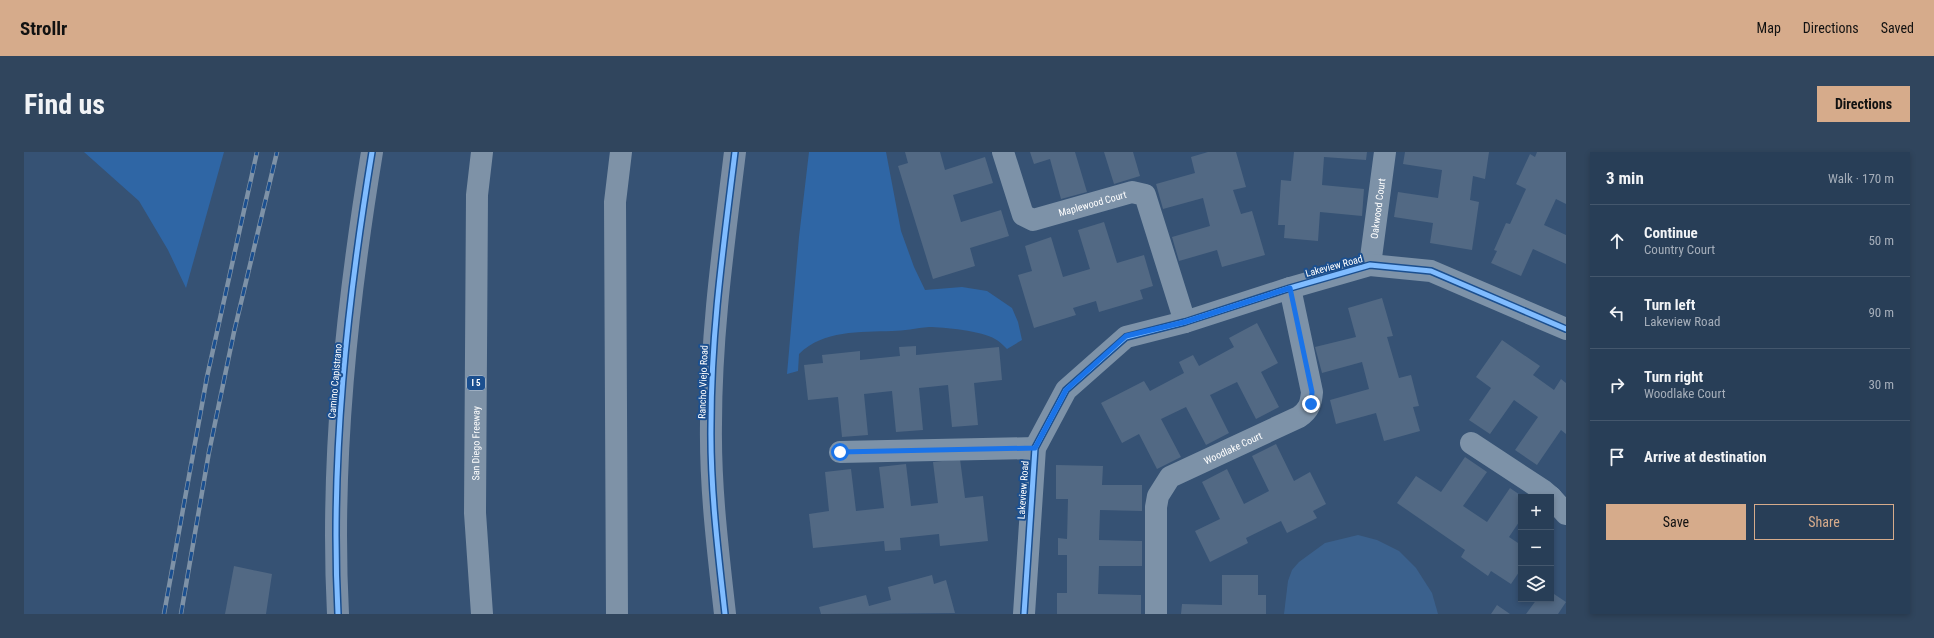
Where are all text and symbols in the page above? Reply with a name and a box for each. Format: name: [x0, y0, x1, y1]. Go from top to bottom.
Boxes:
text: Strollr: [20, 17, 67, 40]
text: Map: [1757, 20, 1781, 36]
text: Directions: [1803, 20, 1859, 36]
text: Saved: [1881, 20, 1914, 36]
button: Directions: [1817, 86, 1910, 122]
text: Find us: [24, 88, 105, 121]
text: 3 min: [1606, 168, 1644, 188]
text: Walk · 170 m: [1828, 171, 1894, 186]
street label: Oakwood Court: [1368, 178, 1387, 239]
street label: Maplewood Court: [1057, 188, 1128, 218]
text: Continue: [1644, 224, 1698, 242]
icon: ahead: [1606, 230, 1628, 252]
text: 50 m: [1868, 233, 1894, 248]
text: Country Court: [1644, 242, 1715, 257]
street label: Lakeview Road: [1304, 253, 1364, 279]
text: Turn left: [1644, 296, 1695, 314]
icon: left: [1606, 302, 1628, 324]
text: 90 m: [1868, 305, 1894, 320]
text: Lakeview Road: [1644, 314, 1720, 329]
street label: Camino Capistrano: [326, 343, 344, 419]
street label: Rancho Viejo Road: [696, 345, 710, 419]
text: Turn right: [1644, 368, 1703, 386]
icon: right: [1606, 374, 1628, 396]
road number: I 5: [467, 376, 485, 390]
text: 30 m: [1868, 377, 1894, 392]
text: Woodlake Court: [1644, 386, 1726, 401]
route end: [1302, 395, 1320, 413]
street label: San Diego Freeway: [470, 406, 481, 481]
street label: Woodlake Court: [1202, 430, 1264, 466]
route start: [831, 443, 849, 461]
icon: arrive: [1606, 446, 1628, 468]
text: Arrive at destination: [1644, 448, 1767, 466]
street label: Lakeview Road: [1015, 460, 1031, 520]
map controls: [1518, 494, 1554, 602]
button: +: [1518, 494, 1554, 530]
button: Save: [1606, 504, 1746, 540]
button: Share: [1754, 504, 1894, 540]
button: −: [1518, 530, 1554, 566]
button: layers: [1518, 566, 1554, 602]

